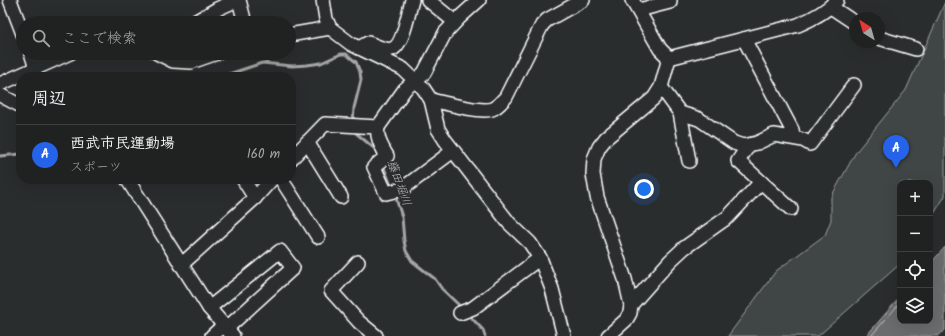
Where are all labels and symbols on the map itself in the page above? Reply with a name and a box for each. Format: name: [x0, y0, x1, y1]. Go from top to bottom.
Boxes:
north arrow: [849, 12, 885, 48]
pin: A: [883, 135, 909, 168]
water label: 藤田堀川: [382, 157, 416, 209]
your location: [634, 179, 654, 199]

